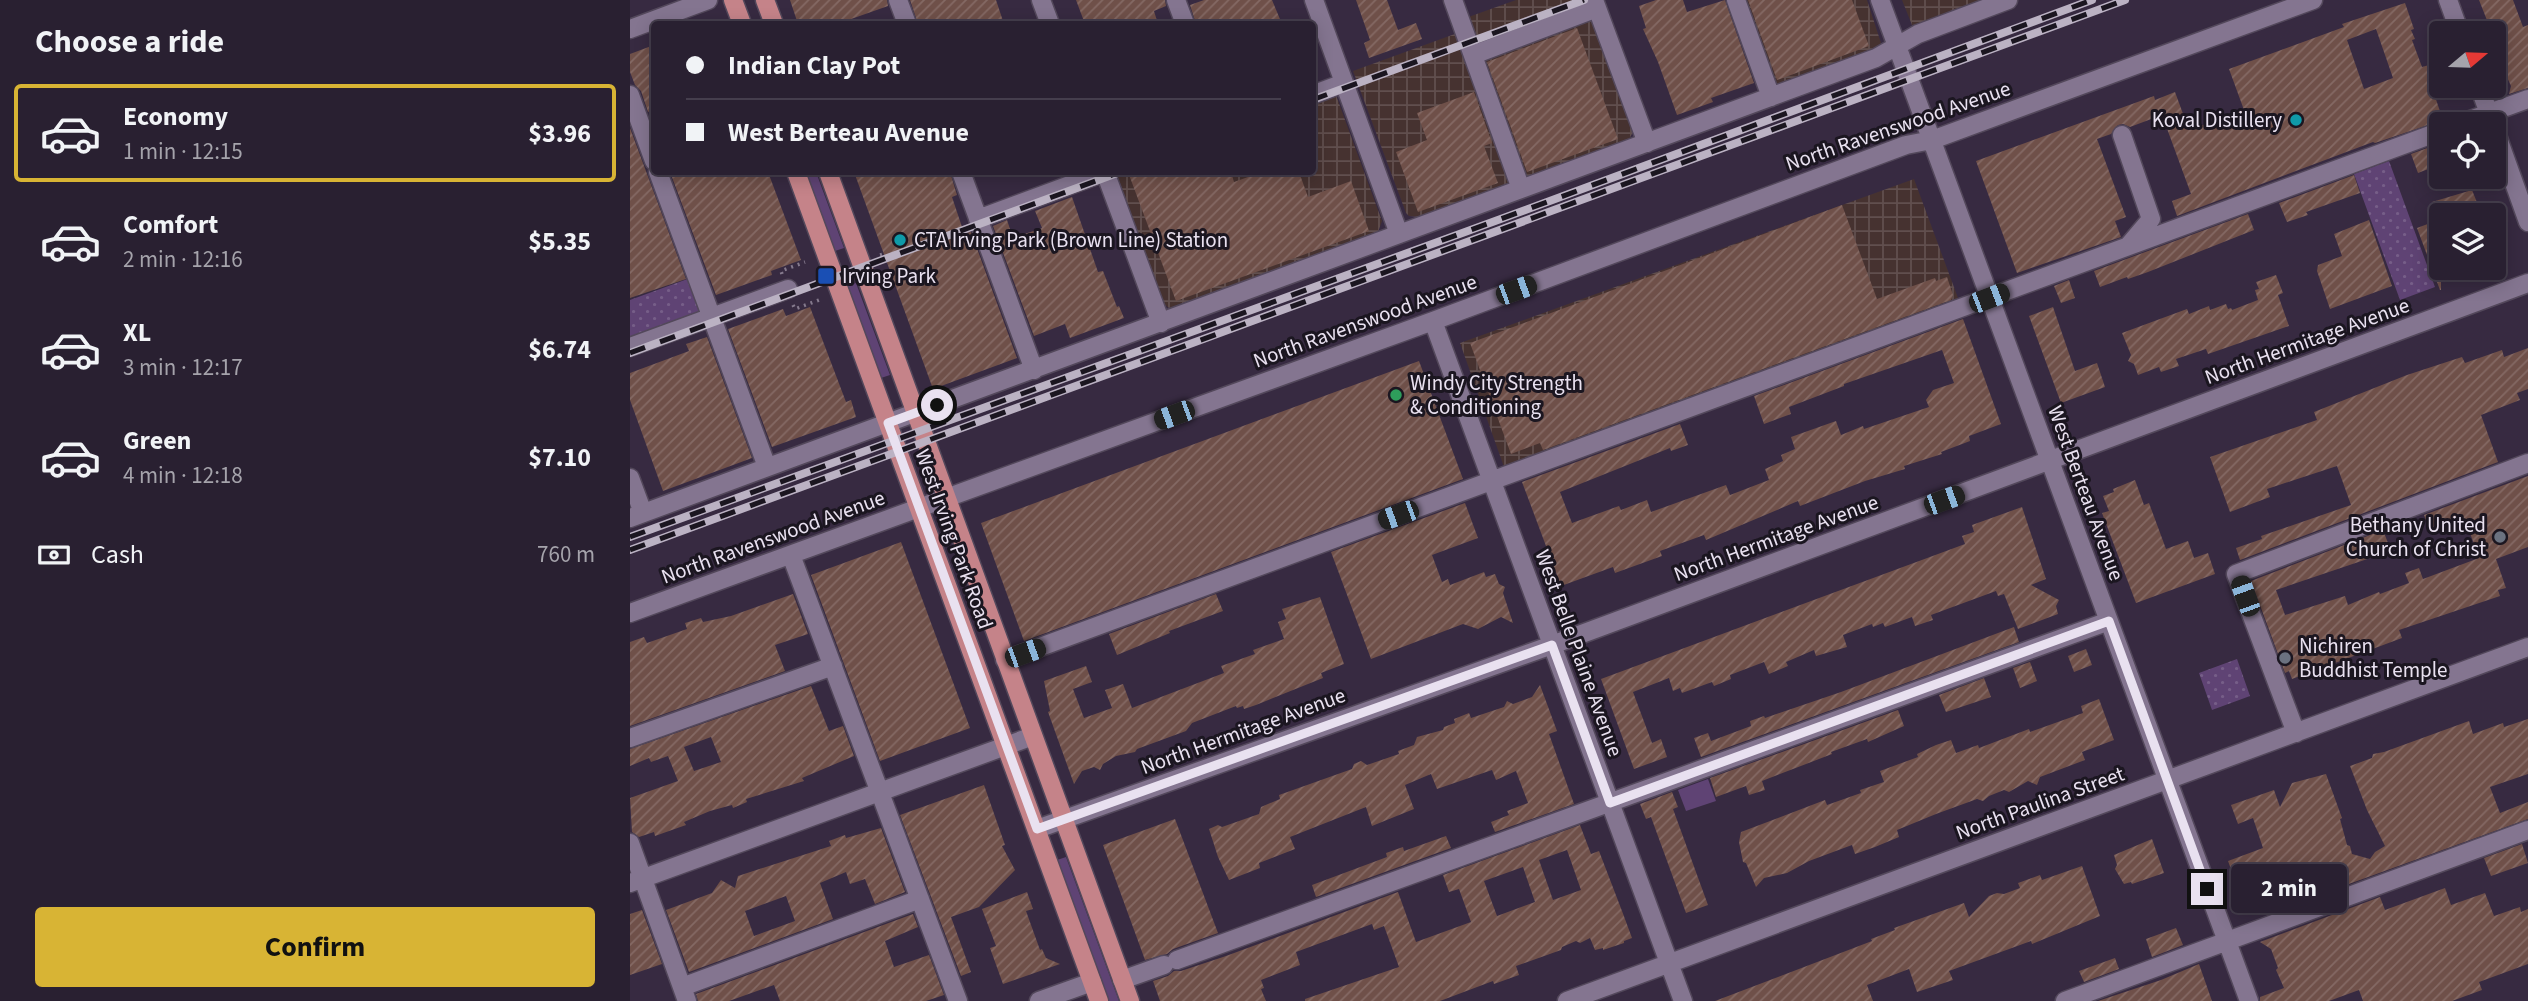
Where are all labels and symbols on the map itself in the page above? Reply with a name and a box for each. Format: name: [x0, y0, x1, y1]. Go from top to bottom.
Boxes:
north arrow: [2429, 21, 2506, 98]
street label: North Ravenswood Avenue: [1781, 73, 2015, 179]
place label: Koval Distillery: [2152, 105, 2282, 135]
marker: Koval Distillery: [2288, 112, 2304, 128]
place label: CTA Irving Park (Brown Line) Station: [914, 225, 1228, 255]
marker: CTA Irving Park (Brown Line) Station: [892, 232, 908, 248]
place label: Irving Park: [842, 261, 936, 291]
marker: Irving Park: [816, 266, 836, 286]
street label: North Ravenswood Avenue: [1249, 267, 1481, 375]
car: [1493, 273, 1540, 307]
car: [1966, 281, 2013, 315]
street label: North Hermitage Avenue: [2200, 290, 2414, 392]
place label: Windy City Strength & Conditioning: [1410, 368, 1583, 422]
marker: Windy City Strength & Conditioning: [1388, 387, 1404, 403]
route start: [921, 389, 953, 421]
car: [1151, 398, 1198, 432]
street label: West Berteau Avenue: [2040, 401, 2132, 585]
street label: West Irving Park Road: [907, 445, 1001, 633]
street label: North Ravenswood Avenue: [657, 483, 889, 591]
car: [1921, 483, 1968, 517]
street label: North Hermitage Avenue: [1669, 487, 1883, 589]
car: [1375, 498, 1422, 532]
place label: Bethany United Church of Christ: [2346, 510, 2486, 564]
marker: Bethany United Church of Christ: [2492, 529, 2508, 545]
street label: West Belle Plaine Avenue: [1528, 545, 1630, 761]
car: [2228, 573, 2263, 619]
place label: Nichiren Buddhist Temple: [2299, 631, 2447, 685]
car: [1002, 636, 1049, 670]
marker: Nichiren Buddhist Temple: [2277, 650, 2293, 666]
street label: North Hermitage Avenue: [1136, 680, 1350, 782]
street label: North Paulina Street: [1952, 759, 2128, 847]
callout: 2 min: [2232, 864, 2347, 914]
route end: [2191, 873, 2223, 905]

